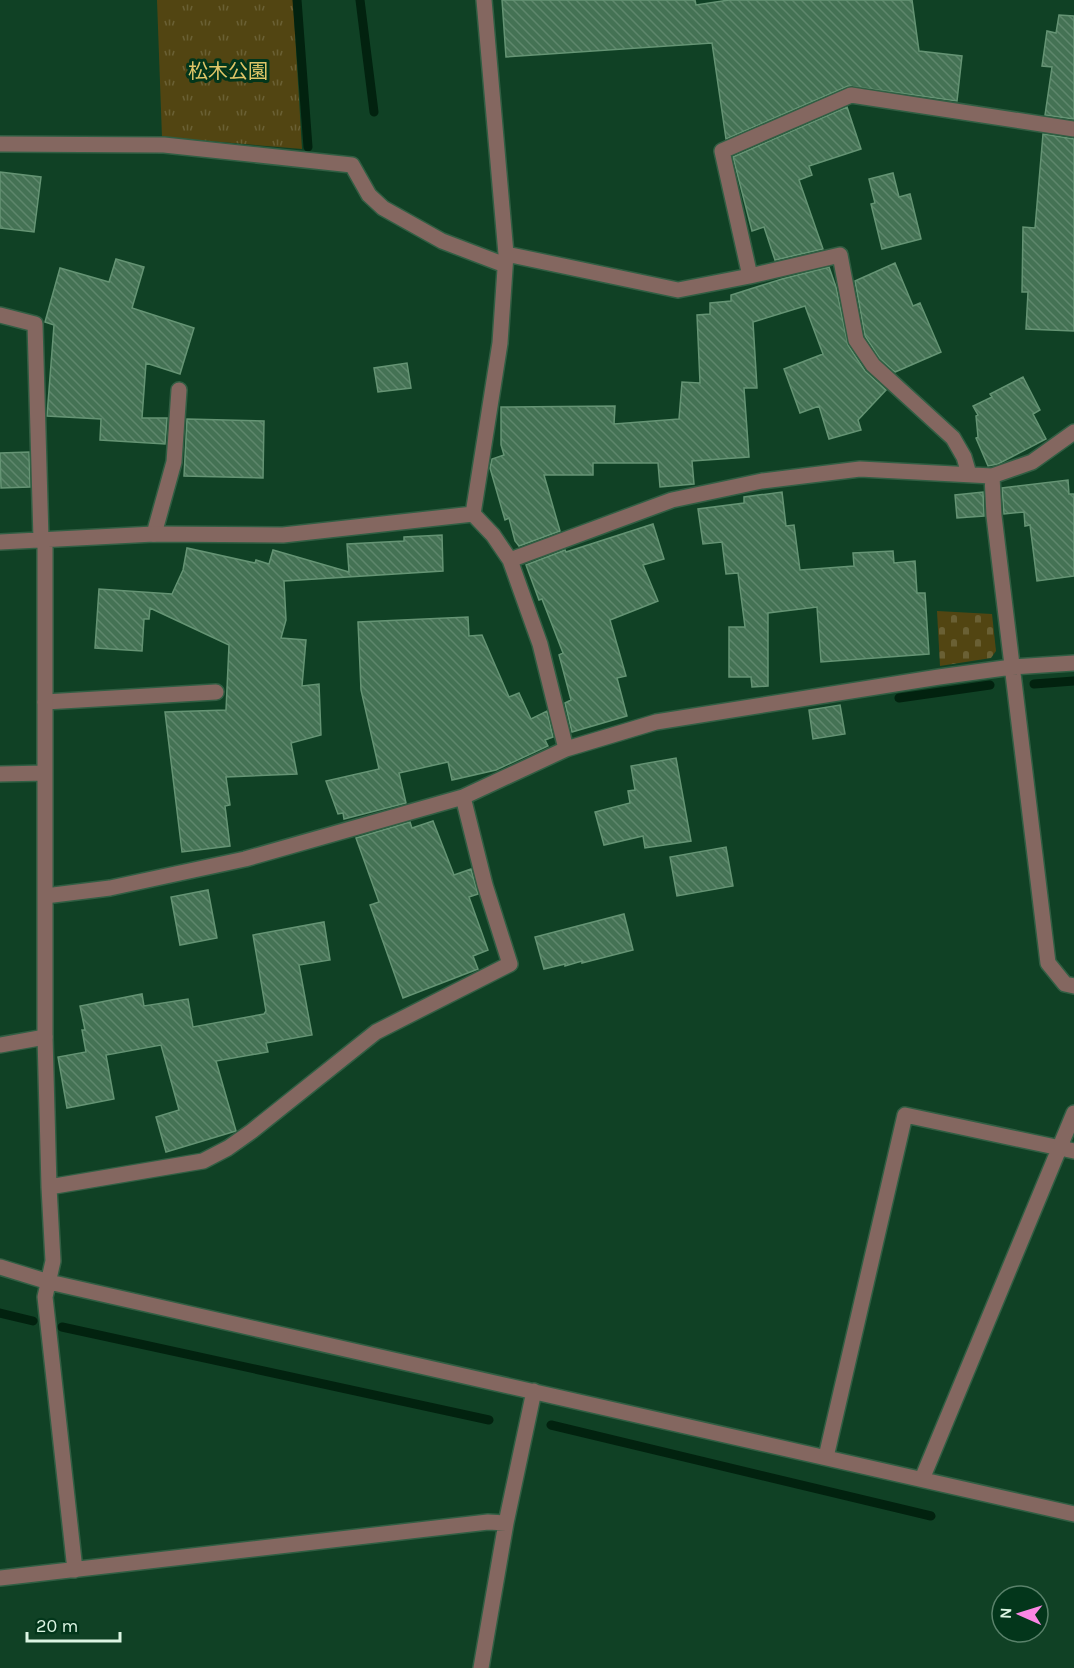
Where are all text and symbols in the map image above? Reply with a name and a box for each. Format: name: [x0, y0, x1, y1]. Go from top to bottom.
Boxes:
park label: 松木公園: [188, 60, 268, 83]
north arrow: [990, 1584, 1050, 1644]
scale bar: [27, 1605, 120, 1643]
text: N: [996, 1607, 1015, 1619]
text: 20 m: [36, 1615, 78, 1637]

